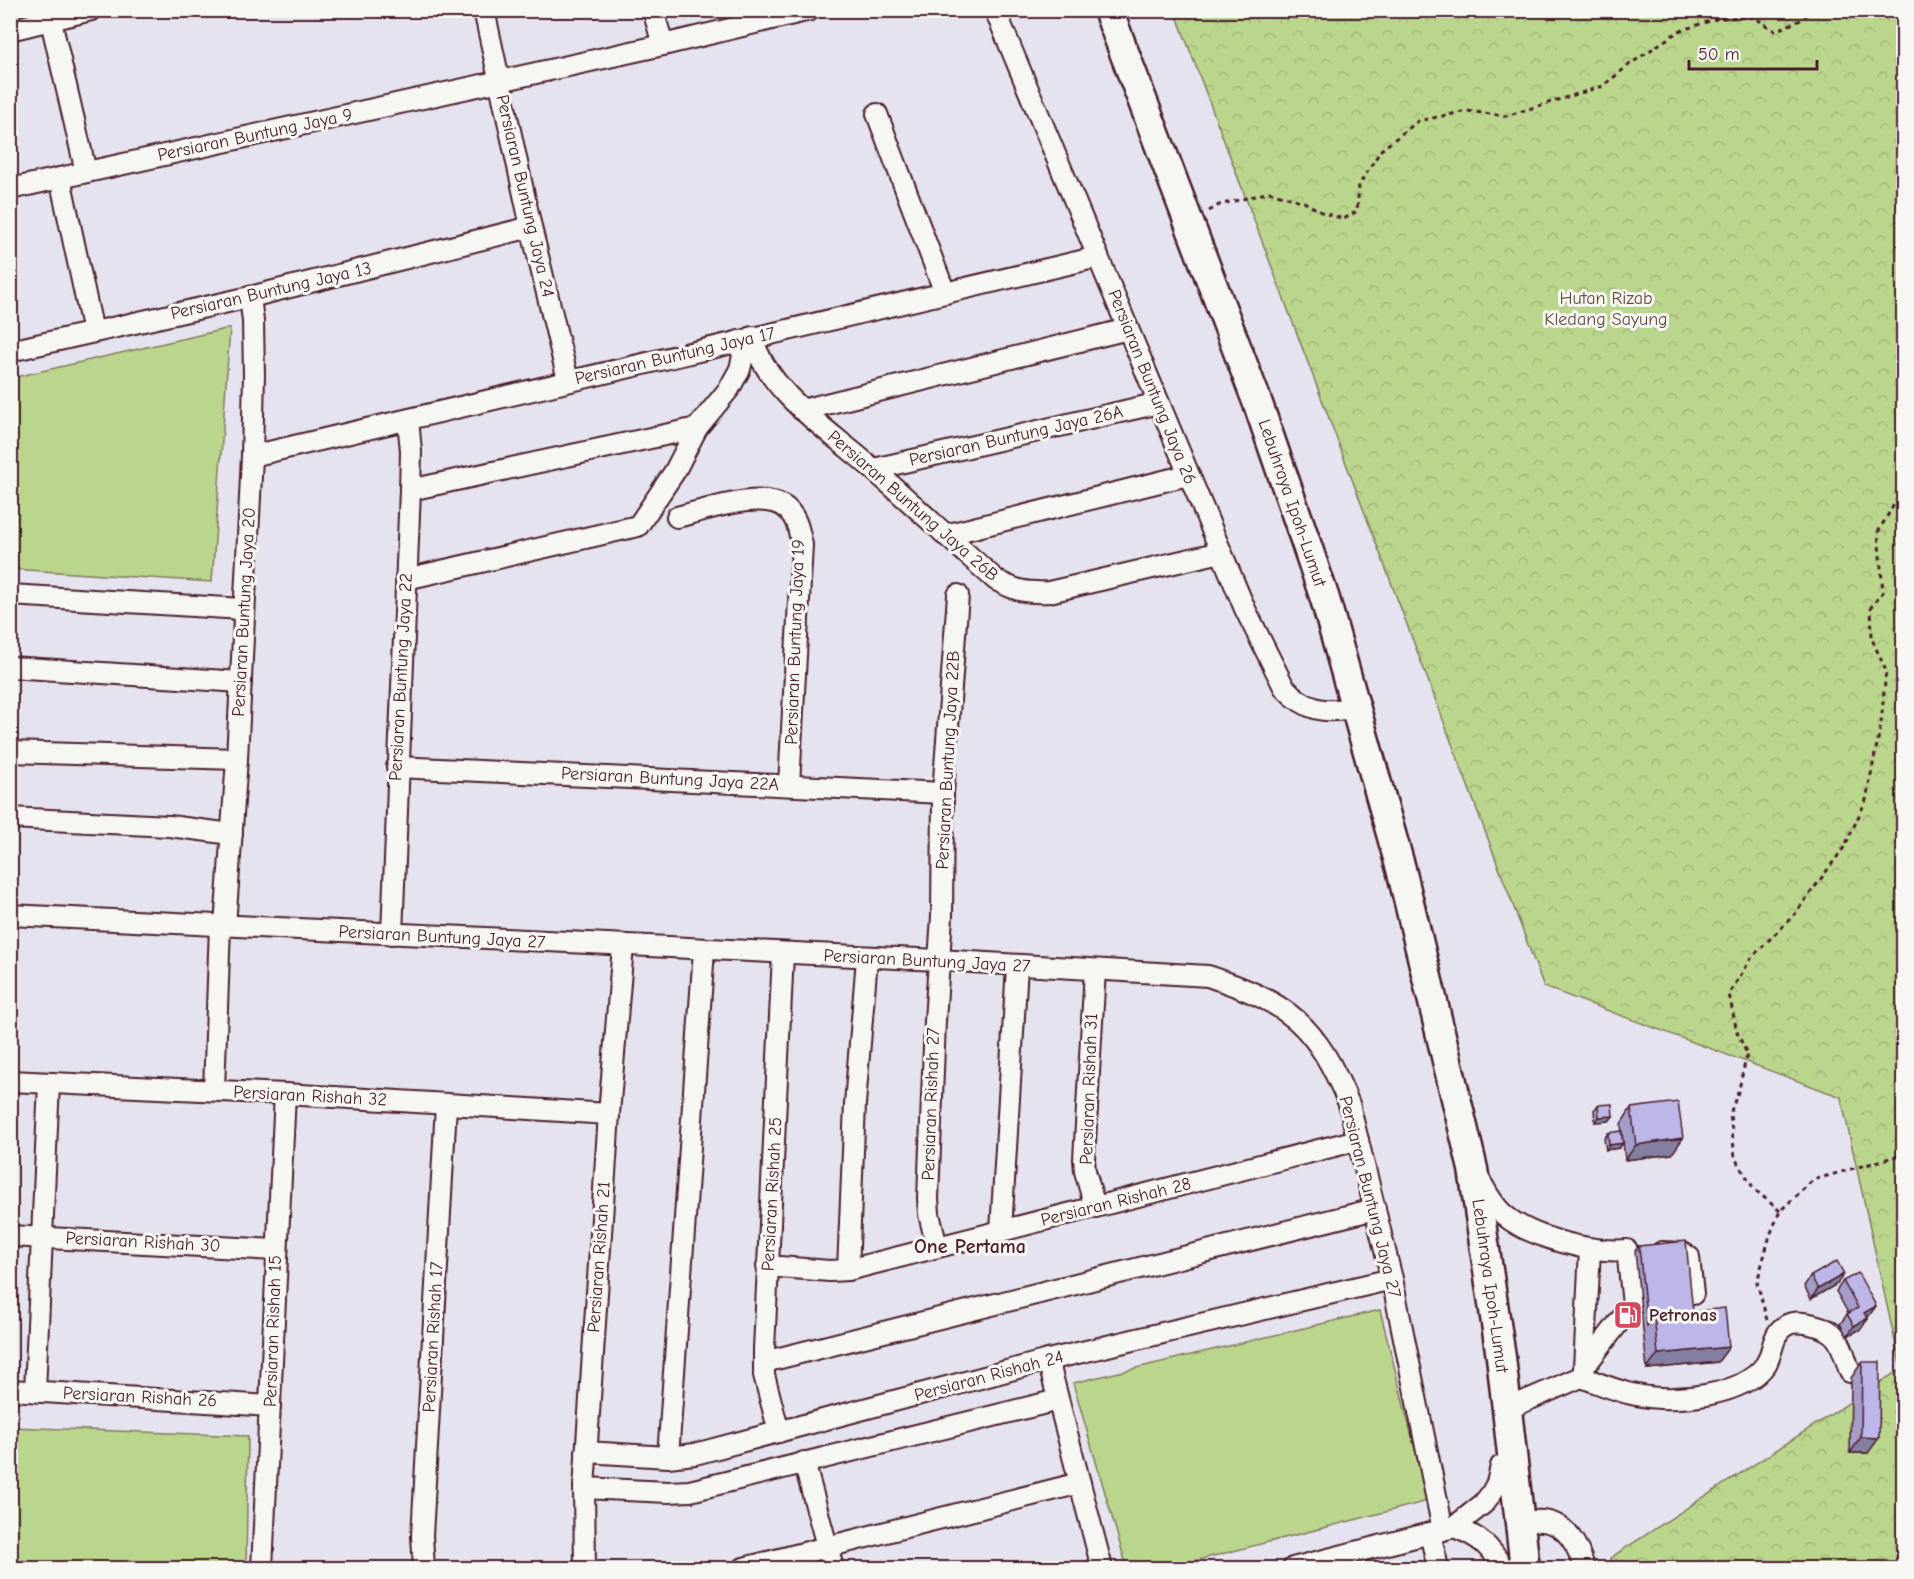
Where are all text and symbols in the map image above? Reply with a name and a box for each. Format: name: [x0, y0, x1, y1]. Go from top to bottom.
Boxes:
scale bar: [1689, 33, 1816, 71]
text: 50 m: [1698, 44, 1740, 65]
street label: Persiaran Buntung Jaya 24: [491, 93, 559, 299]
street label: Persiaran Buntung Jaya 9: [156, 104, 354, 166]
street label: Persiaran Buntung Jaya 13: [169, 258, 373, 324]
street label: Persiaran Buntung Jaya 26: [1103, 286, 1201, 488]
park label: Hutan Rizab Kledang Sayung: [1544, 288, 1668, 330]
street label: Persiaran Buntung Jaya 17: [573, 323, 778, 389]
street label: Persiaran Buntung Jaya 26A: [907, 401, 1125, 471]
street label: Lebuhraya Ipoh-Lumut: [1253, 417, 1331, 590]
street label: Persiaran Buntung Jaya 26B: [823, 426, 1003, 586]
street label: Persiaran Buntung Jaya 20: [228, 507, 260, 717]
street label: Persiaran Buntung Jaya 19: [781, 539, 809, 745]
street label: Persiaran Buntung Jaya 22: [385, 573, 417, 781]
street label: Persiaran Buntung Jaya 22B: [932, 650, 964, 870]
street label: Persiaran Buntung Jaya 22A: [560, 763, 780, 795]
street label: Persiaran Buntung Jaya 27: [338, 921, 546, 953]
street label: Persiaran Buntung Jaya 27: [823, 945, 1031, 977]
street label: Persiaran Rishah 31: [1076, 1013, 1102, 1165]
street label: Persiaran Rishah 27: [918, 1027, 944, 1181]
street label: Persiaran Rishah 32: [233, 1081, 387, 1111]
street label: Persiaran Buntung Jaya 27: [1335, 1094, 1405, 1300]
street label: Persiaran Rishah 25: [757, 1116, 787, 1272]
street label: Persiaran Rishah 28: [1039, 1173, 1193, 1231]
street label: Persiaran Rishah 21: [583, 1181, 615, 1333]
street label: Lebuhraya Ipoh-Lumut: [1467, 1198, 1513, 1375]
street label: Persiaran Rishah 30: [65, 1227, 221, 1257]
district label: One Pertama: [914, 1235, 1026, 1258]
street label: Persiaran Rishah 15: [260, 1255, 286, 1407]
street label: Persiaran Rishah 17: [419, 1261, 447, 1413]
fuel station icon: Petronas: [1612, 1299, 1644, 1331]
place label: Petronas: [1649, 1305, 1717, 1326]
street label: Persiaran Rishah 24: [912, 1346, 1066, 1406]
street label: Persiaran Rishah 26: [62, 1382, 218, 1412]

